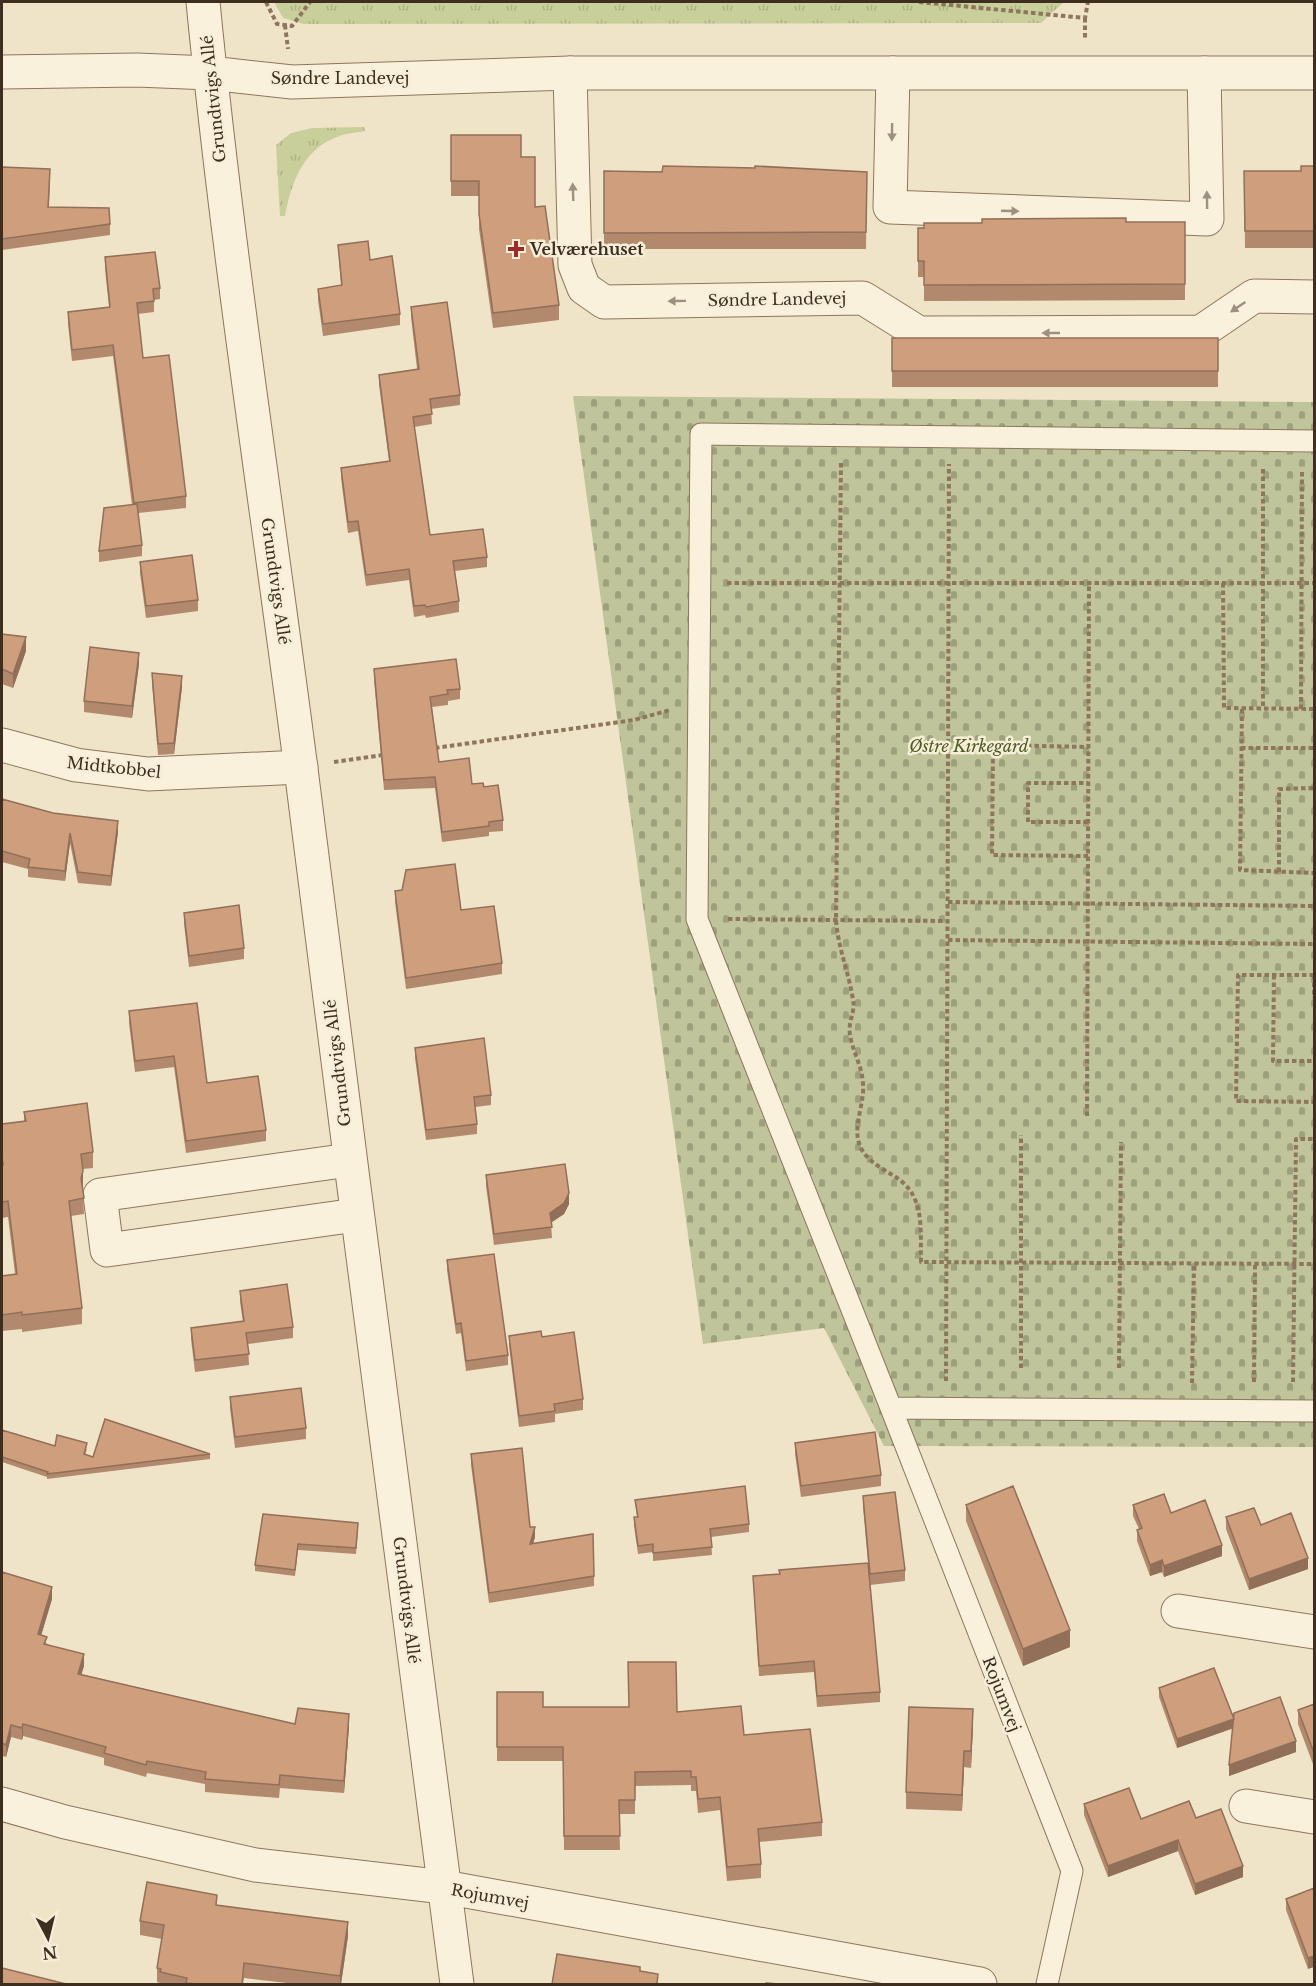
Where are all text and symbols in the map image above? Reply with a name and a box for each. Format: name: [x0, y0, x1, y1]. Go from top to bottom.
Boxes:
street label: Grundtvigs Allé: [196, 34, 230, 164]
street label: Søndre Landevej: [271, 68, 409, 88]
one-way arrow: [887, 122, 897, 141]
one-way arrow: [569, 183, 578, 202]
one-way arrow: [1202, 190, 1211, 209]
one-way arrow: [1001, 207, 1020, 216]
place label: Velværehuset: [529, 239, 644, 259]
marker: Velværehuset: [507, 240, 525, 258]
street label: Søndre Landevej: [708, 288, 846, 310]
one-way arrow: [668, 296, 687, 305]
one-way arrow: [1230, 301, 1246, 312]
one-way arrow: [1041, 328, 1060, 338]
street label: Grundtvigs Allé: [257, 516, 295, 646]
park label: Østre Kirkegård: [909, 736, 1029, 756]
street label: Midtkobbel: [66, 752, 162, 782]
street label: Grundtvigs Allé: [319, 998, 355, 1128]
street label: Grundtvigs Allé: [389, 1535, 425, 1665]
street label: Rojumvej: [979, 1654, 1025, 1734]
street label: Rojumvej: [449, 1879, 531, 1913]
north arrow: [18, 1908, 78, 1968]
text: N: [41, 1942, 59, 1964]

